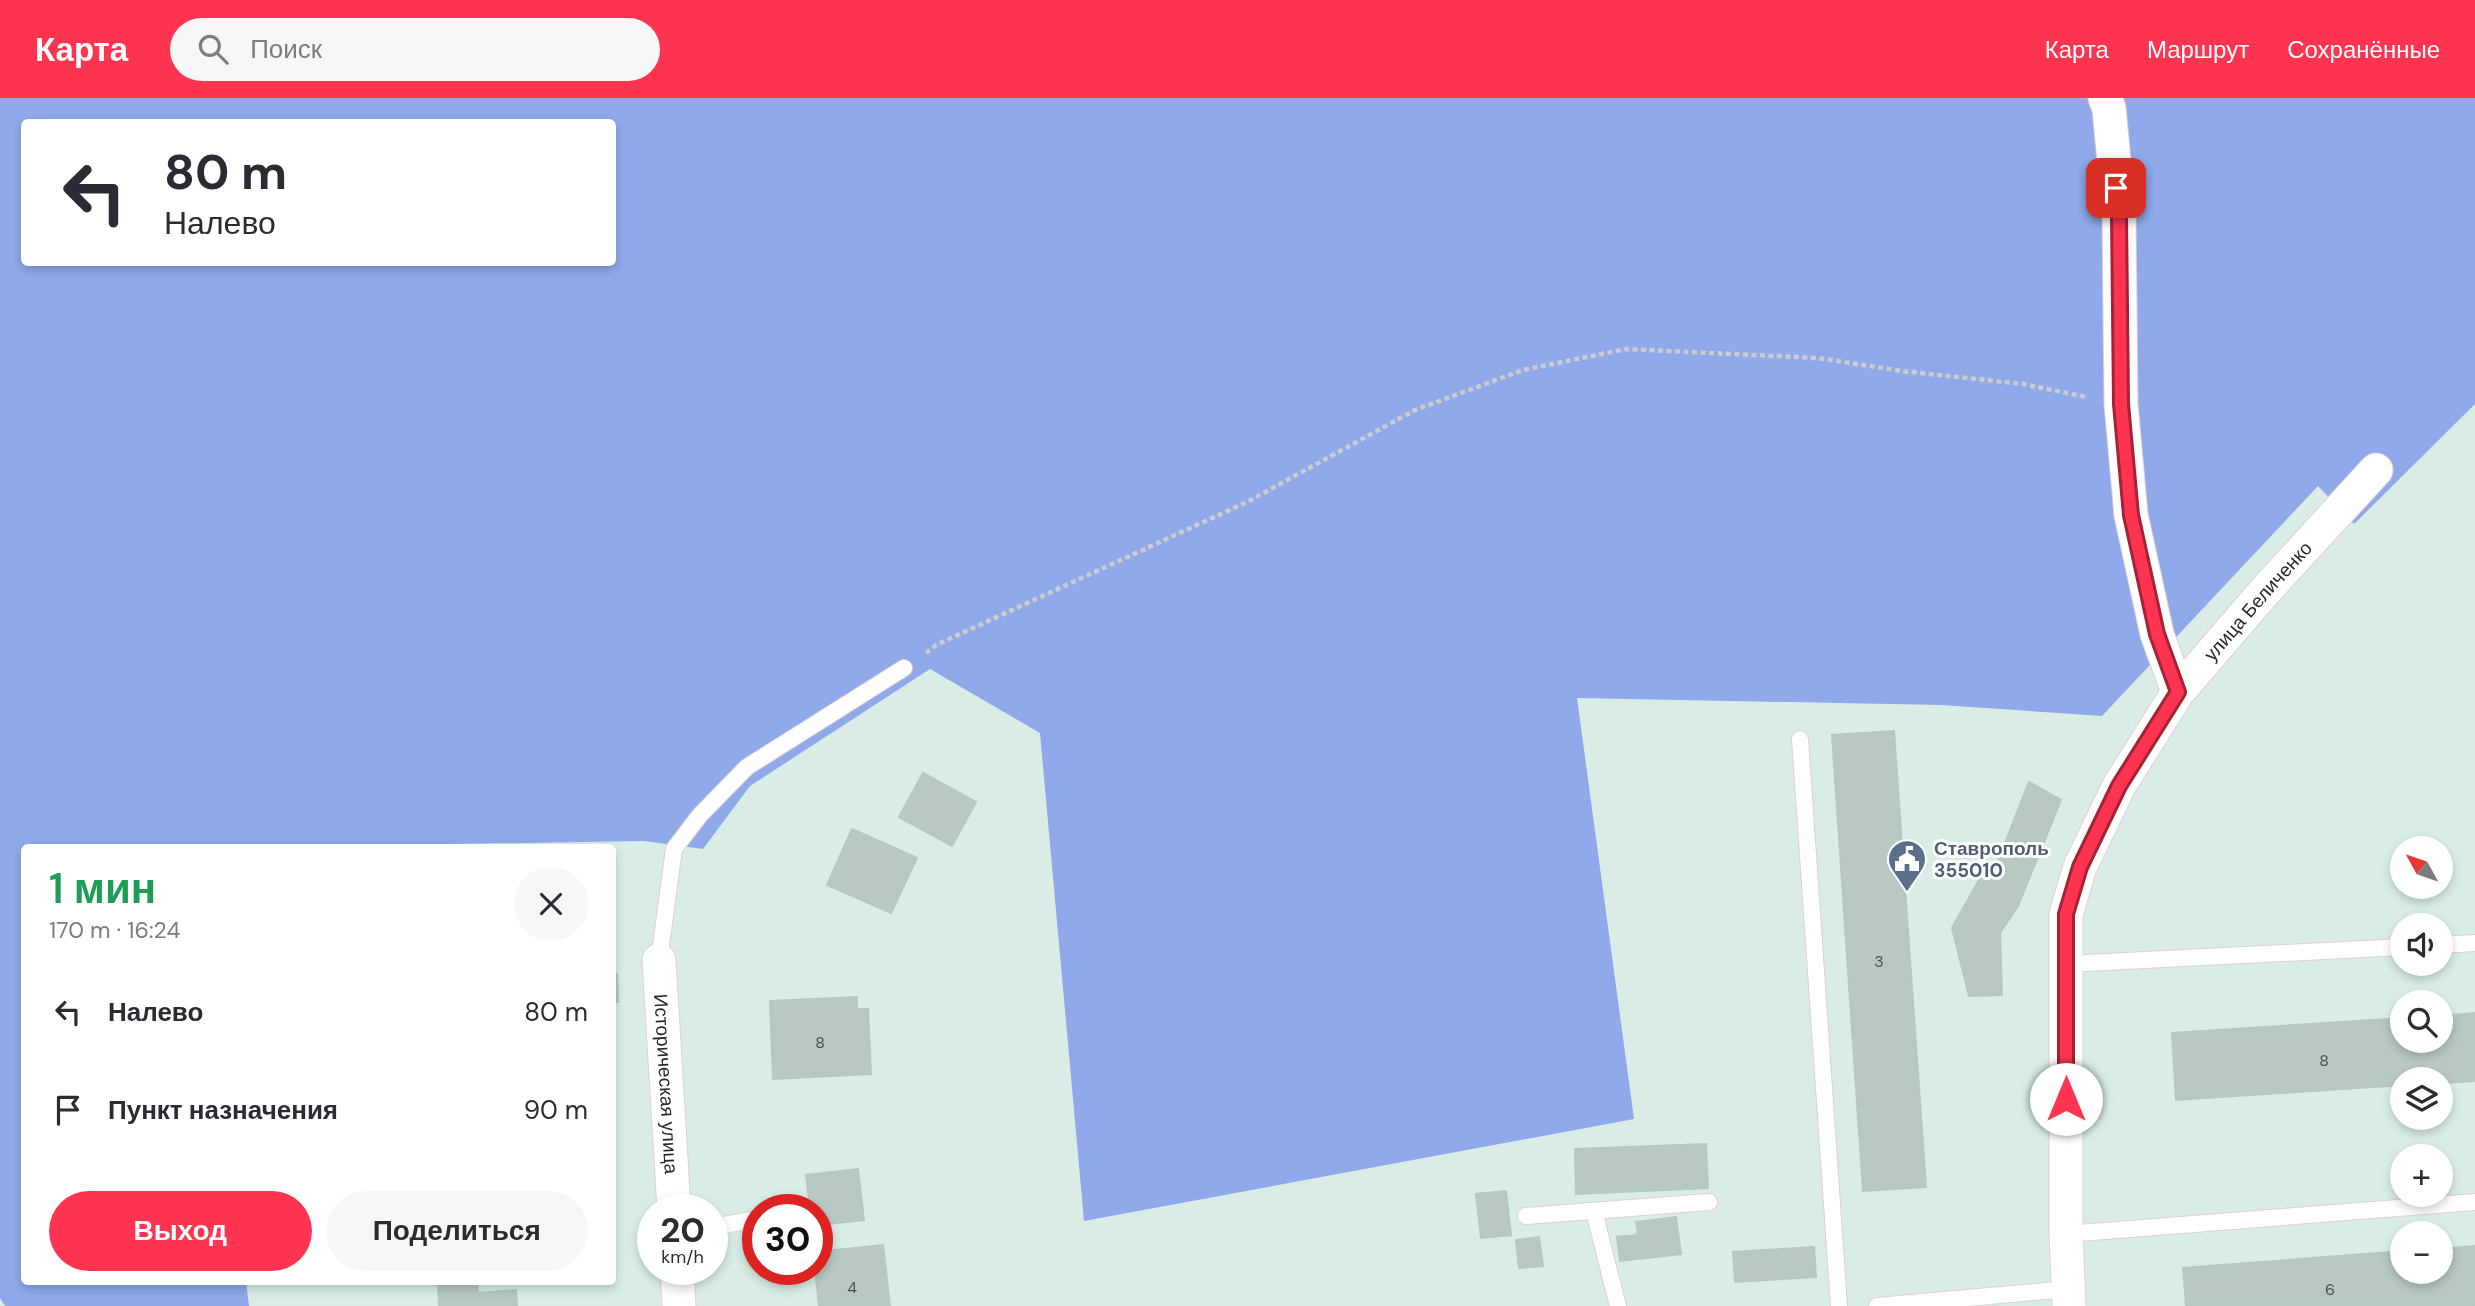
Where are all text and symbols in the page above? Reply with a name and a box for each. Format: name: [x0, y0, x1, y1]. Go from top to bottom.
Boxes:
search box: [170, 18, 660, 81]
text: Карта: [35, 28, 128, 71]
icon: search: [194, 30, 232, 68]
text: Поиск: [250, 32, 322, 66]
text: Карта: [2045, 34, 2109, 65]
text: Маршрут: [2147, 34, 2249, 65]
text: Сохранённые: [2287, 34, 2440, 65]
text: 80 m: [164, 140, 287, 204]
icon: left: [49, 147, 140, 238]
pin: [2086, 158, 2146, 218]
icon: arrive: [2097, 169, 2135, 207]
text: Налево: [164, 202, 276, 244]
street label: улица Беличенко: [2198, 536, 2317, 666]
place label: Ставрополь 355010: [1934, 836, 2049, 883]
north arrow: [2390, 836, 2454, 900]
map controls: [2390, 836, 2453, 1284]
public building icon: Ставрополь 355010: [1886, 838, 1928, 893]
text: 1 мин: [49, 861, 156, 916]
button: close: [514, 867, 588, 941]
button: sound: [2390, 913, 2453, 976]
text: 170 m · 16:24: [49, 915, 180, 945]
house number: 3: [1874, 951, 1884, 972]
button: search: [2390, 990, 2453, 1053]
icon: left: [49, 993, 87, 1031]
street label: Историческая улица: [649, 993, 684, 1175]
text: Налево: [108, 995, 203, 1029]
text: 80 m: [524, 995, 588, 1029]
house number: 8: [815, 1032, 825, 1053]
house number: 8: [2319, 1050, 2329, 1071]
position arrow: [2029, 1062, 2103, 1136]
button: layers: [2390, 1067, 2453, 1130]
icon: arrive: [49, 1091, 87, 1129]
text: Пункт назначения: [108, 1093, 338, 1127]
text: 90 m: [524, 1093, 588, 1127]
button: +: [2390, 1144, 2453, 1207]
button: Выход: [49, 1191, 312, 1271]
button: Поделиться: [326, 1191, 588, 1271]
speed limit sign: 30: [742, 1194, 833, 1285]
text: 20: [660, 1207, 705, 1253]
button: −: [2390, 1221, 2453, 1284]
text: km/h: [661, 1245, 704, 1269]
house number: 4: [847, 1277, 857, 1298]
house number: 6: [2325, 1279, 2335, 1300]

